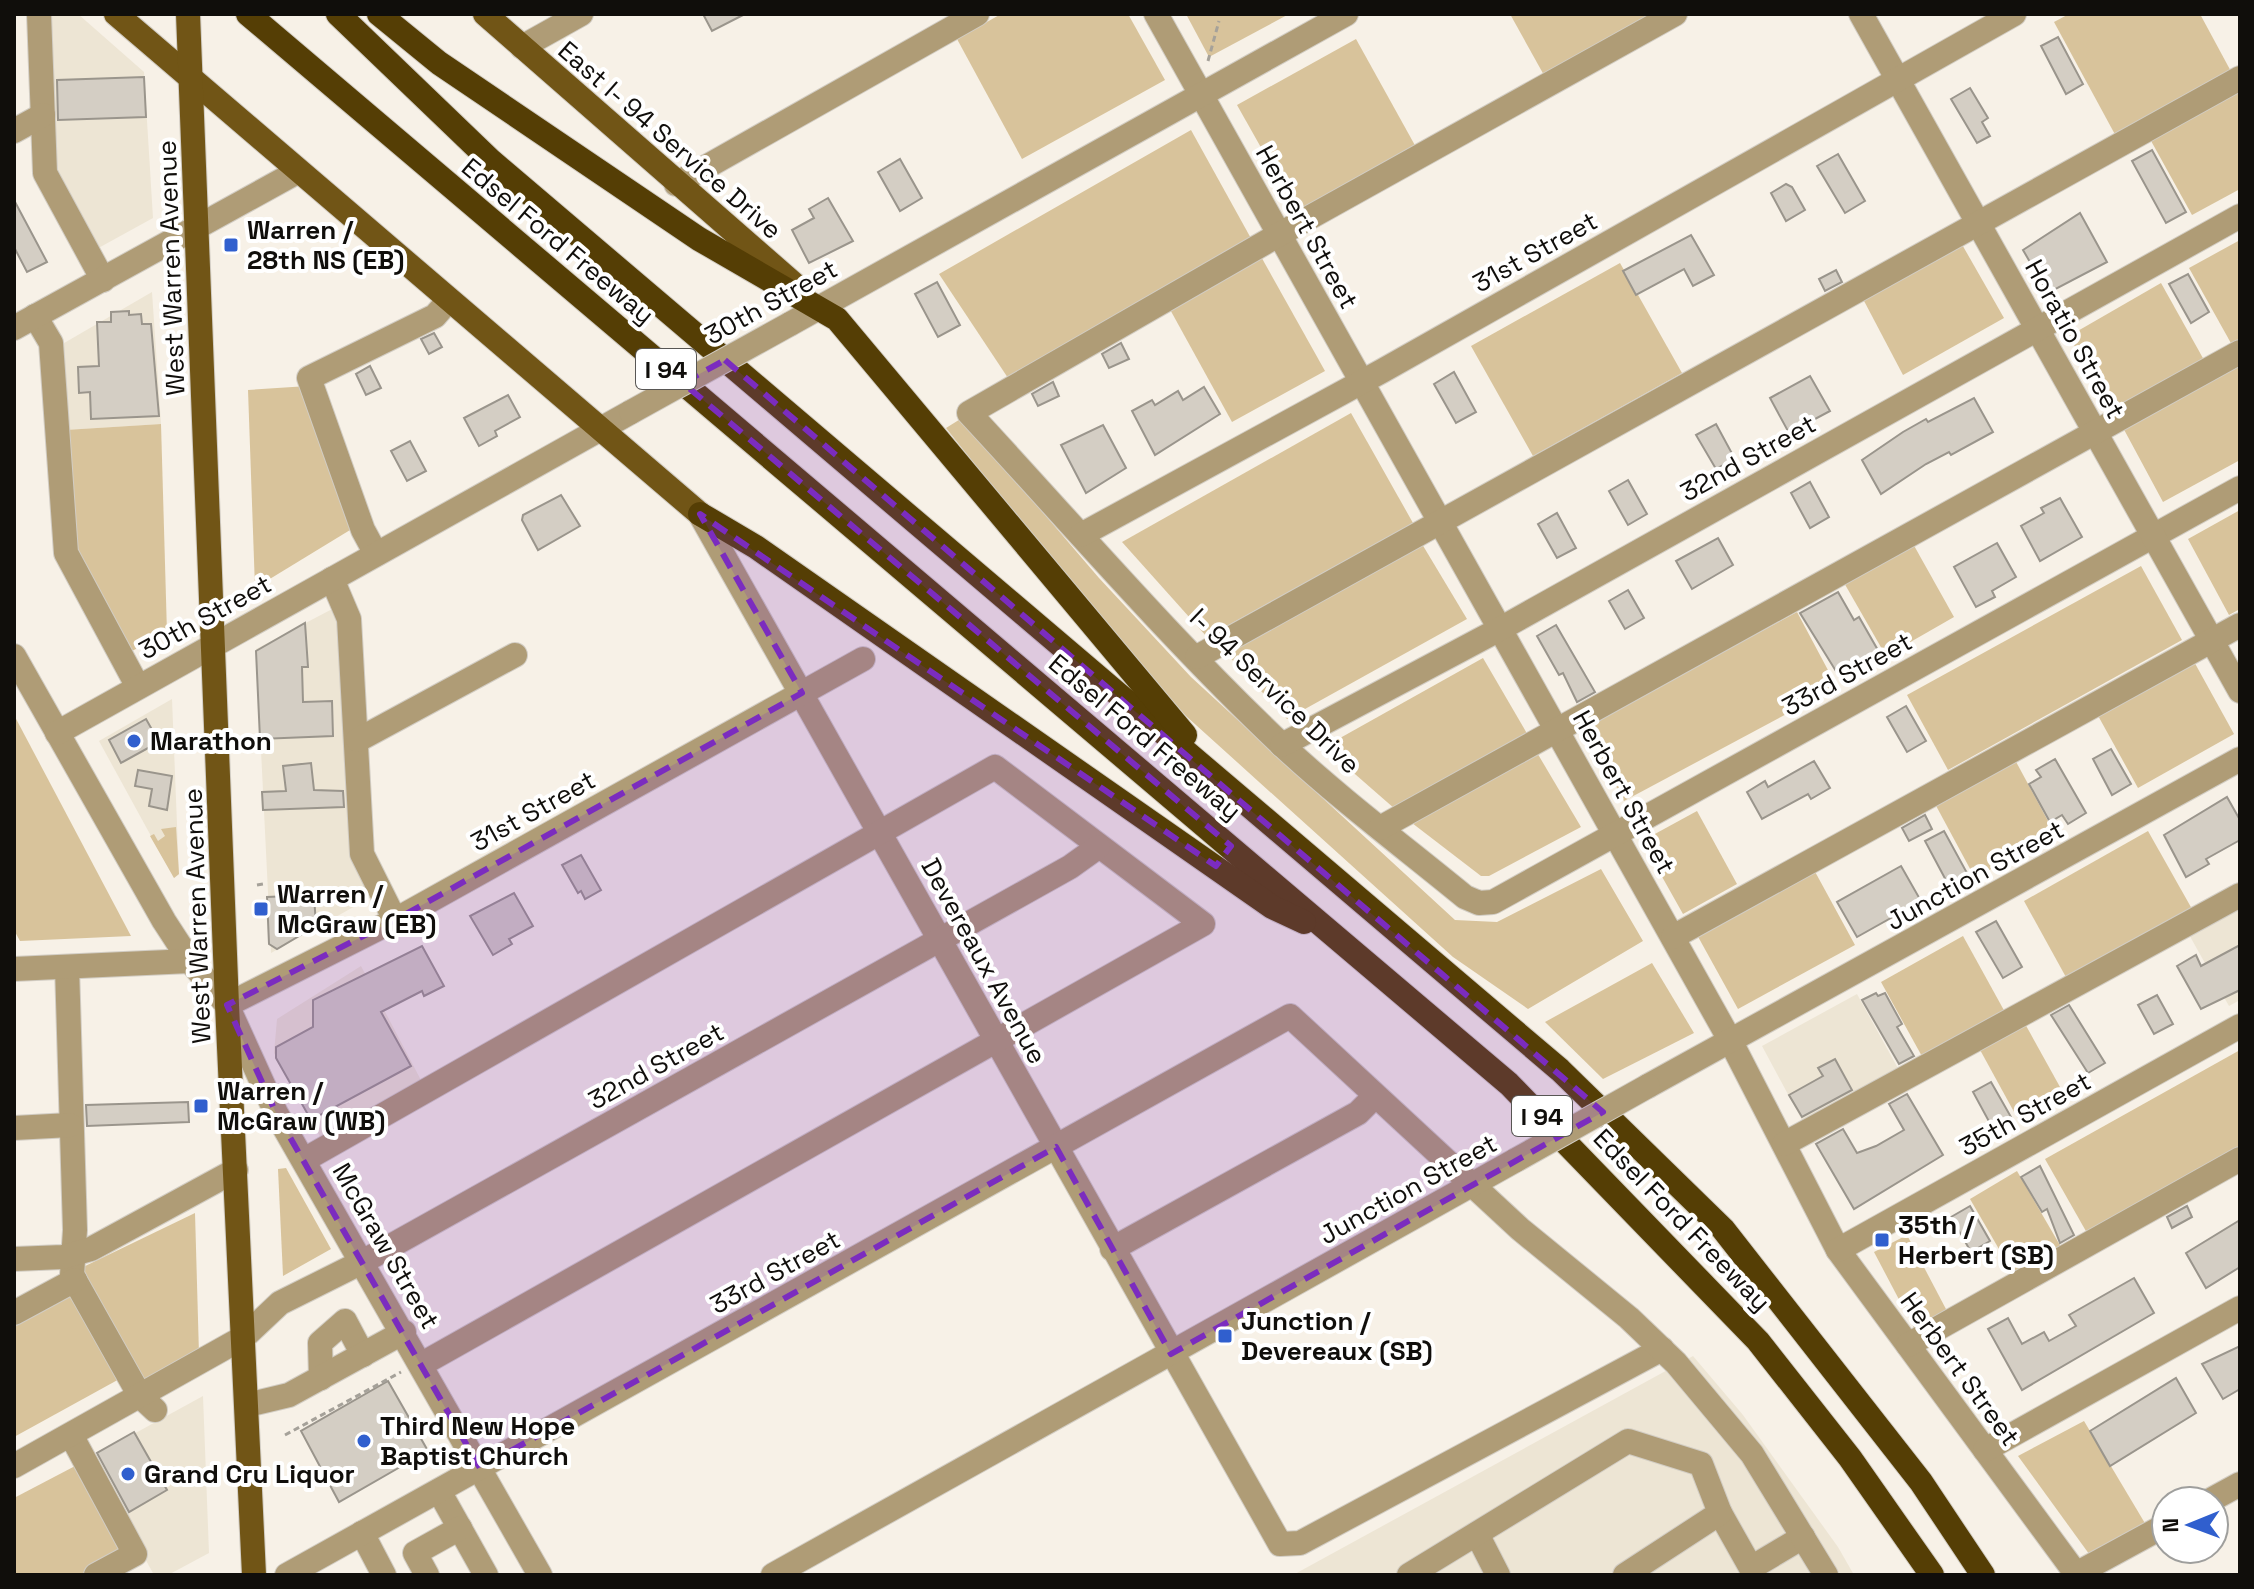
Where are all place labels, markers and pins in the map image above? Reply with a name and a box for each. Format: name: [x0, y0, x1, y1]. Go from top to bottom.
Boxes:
place label: Warren / 28th NS (EB): [247, 213, 404, 277]
marker: Warren / 28th NS (EB): [222, 236, 240, 254]
place label: Marathon: [150, 724, 272, 758]
marker: Marathon: [125, 732, 143, 750]
place label: Warren / McGraw (EB): [277, 877, 436, 941]
marker: Warren / McGraw (EB): [252, 900, 270, 918]
place label: Warren / McGraw (WB): [217, 1074, 385, 1138]
marker: Warren / McGraw (WB): [192, 1097, 210, 1115]
place label: 35th / Herbert (SB): [1898, 1208, 2054, 1272]
marker: 35th / Herbert (SB): [1873, 1231, 1891, 1249]
place label: Junction / Devereaux (SB): [1241, 1304, 1433, 1368]
marker: Junction / Devereaux (SB): [1216, 1327, 1234, 1345]
place label: Third New Hope Baptist Church: [380, 1409, 575, 1473]
marker: Third New Hope Baptist Church: [355, 1432, 373, 1450]
place label: Grand Cru Liquor: [144, 1457, 355, 1491]
marker: Grand Cru Liquor: [119, 1465, 137, 1483]

